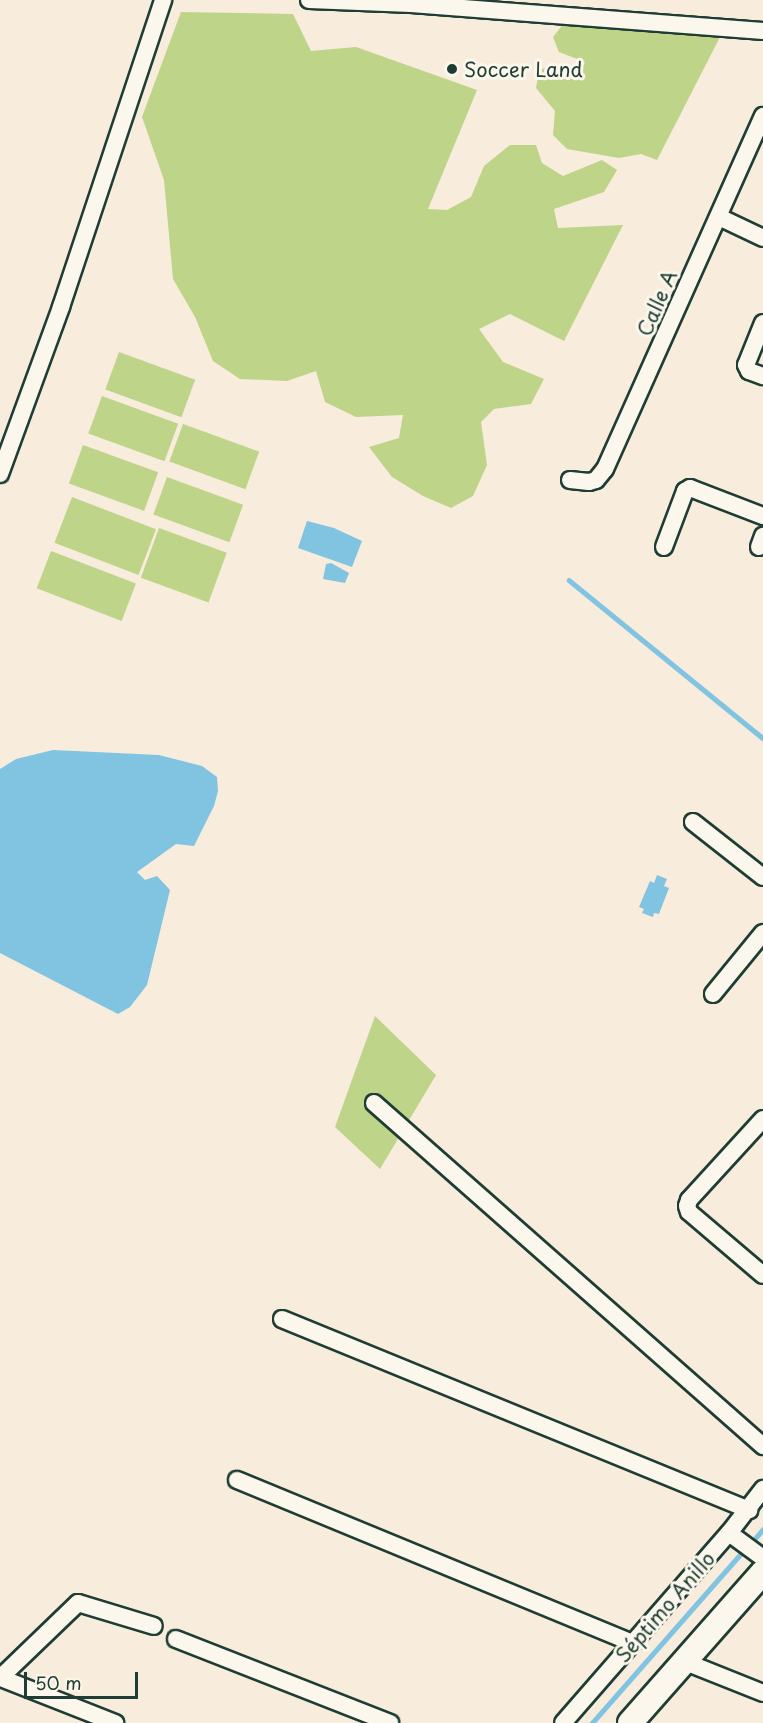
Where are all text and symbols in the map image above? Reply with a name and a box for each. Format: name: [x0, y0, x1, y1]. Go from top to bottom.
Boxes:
place label: Soccer Land: [464, 57, 582, 81]
marker: Soccer Land: [445, 62, 459, 76]
street label: Calle A: [632, 266, 682, 340]
street label: Séptimo Anillo: [610, 1547, 720, 1667]
scale bar: [27, 1660, 141, 1698]
text: 50 m: [35, 1669, 82, 1696]

